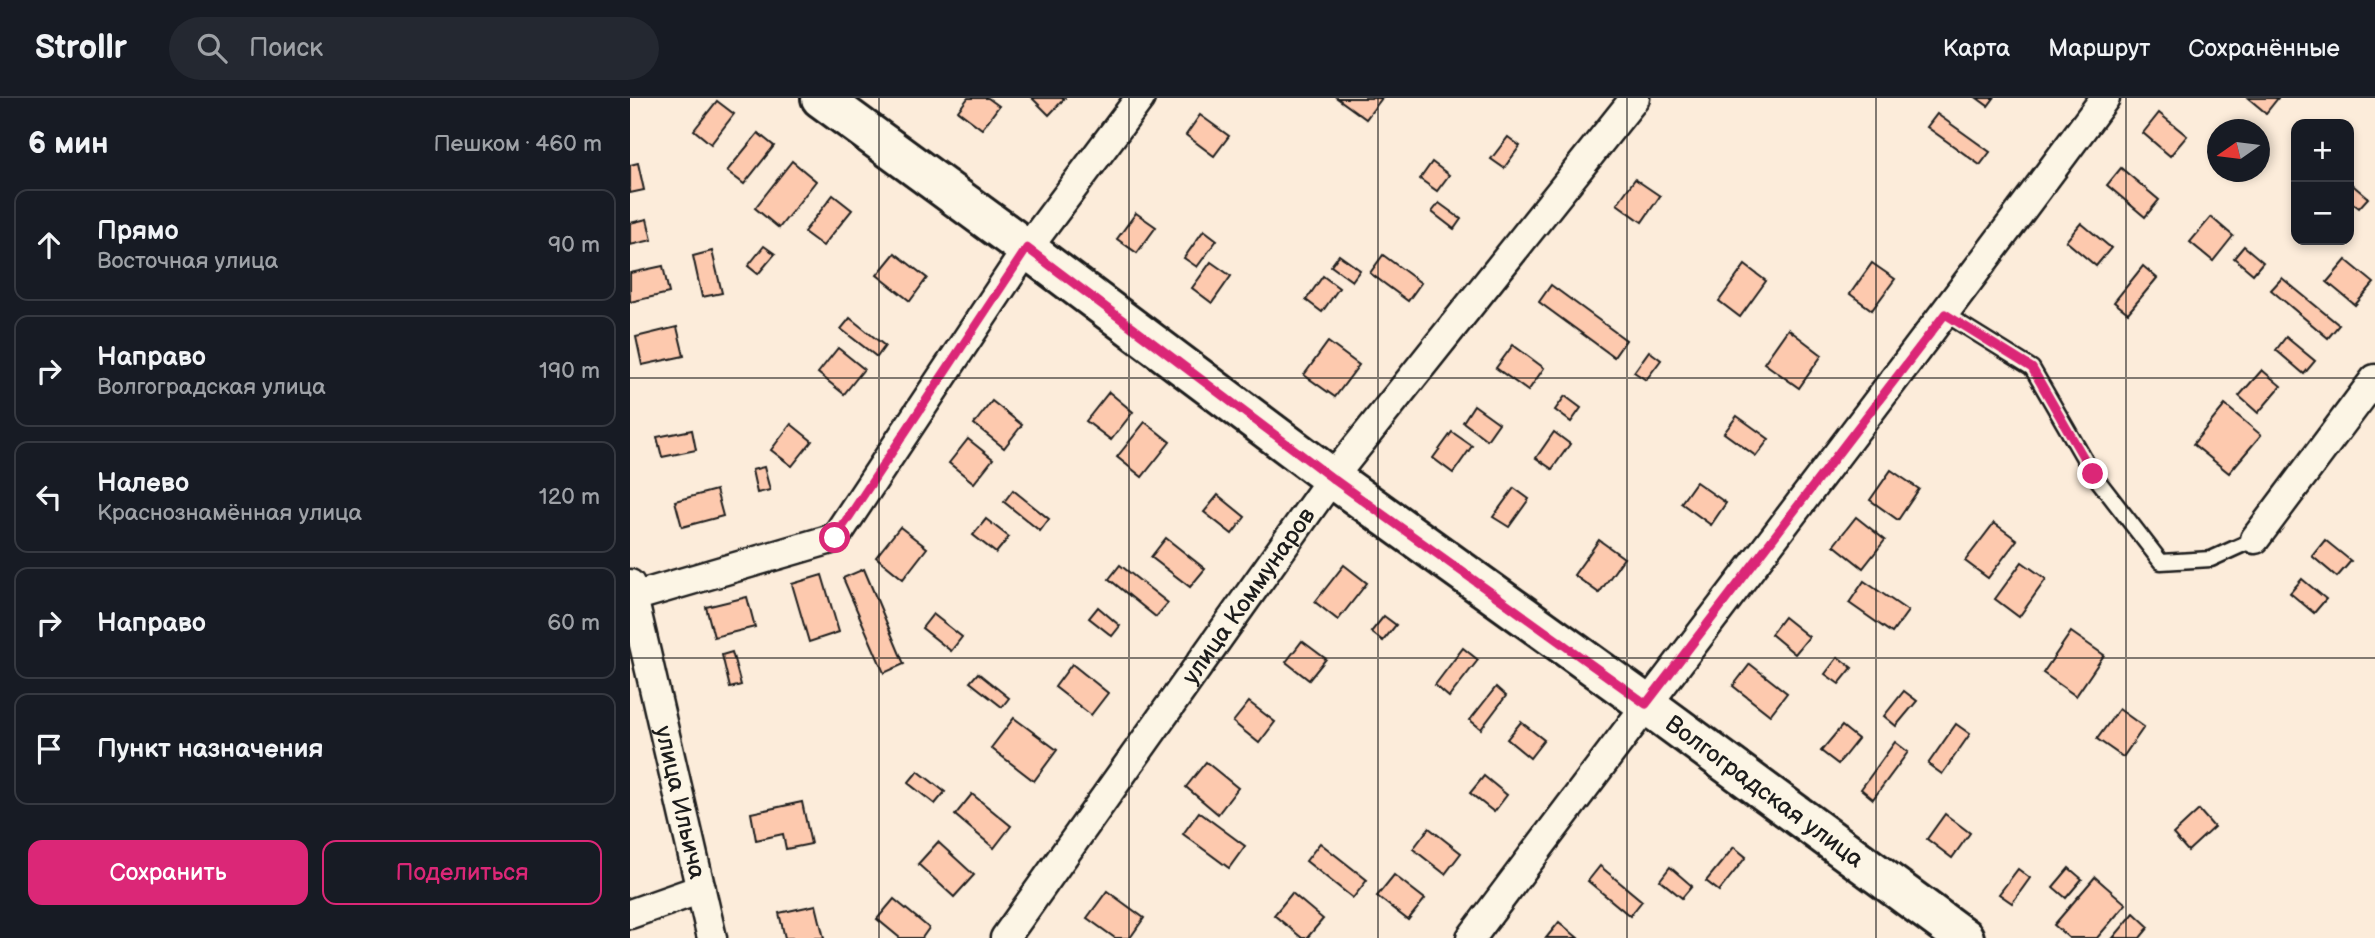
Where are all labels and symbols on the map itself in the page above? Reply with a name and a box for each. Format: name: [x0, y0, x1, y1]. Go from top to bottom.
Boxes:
north arrow: [2207, 119, 2270, 182]
route end: [2077, 458, 2108, 489]
street label: улица Коммунаров: [1176, 501, 1321, 690]
route start: [819, 522, 850, 553]
street label: Волгоградская улица: [1660, 709, 1869, 874]
street label: улица Ильича: [649, 723, 712, 882]

